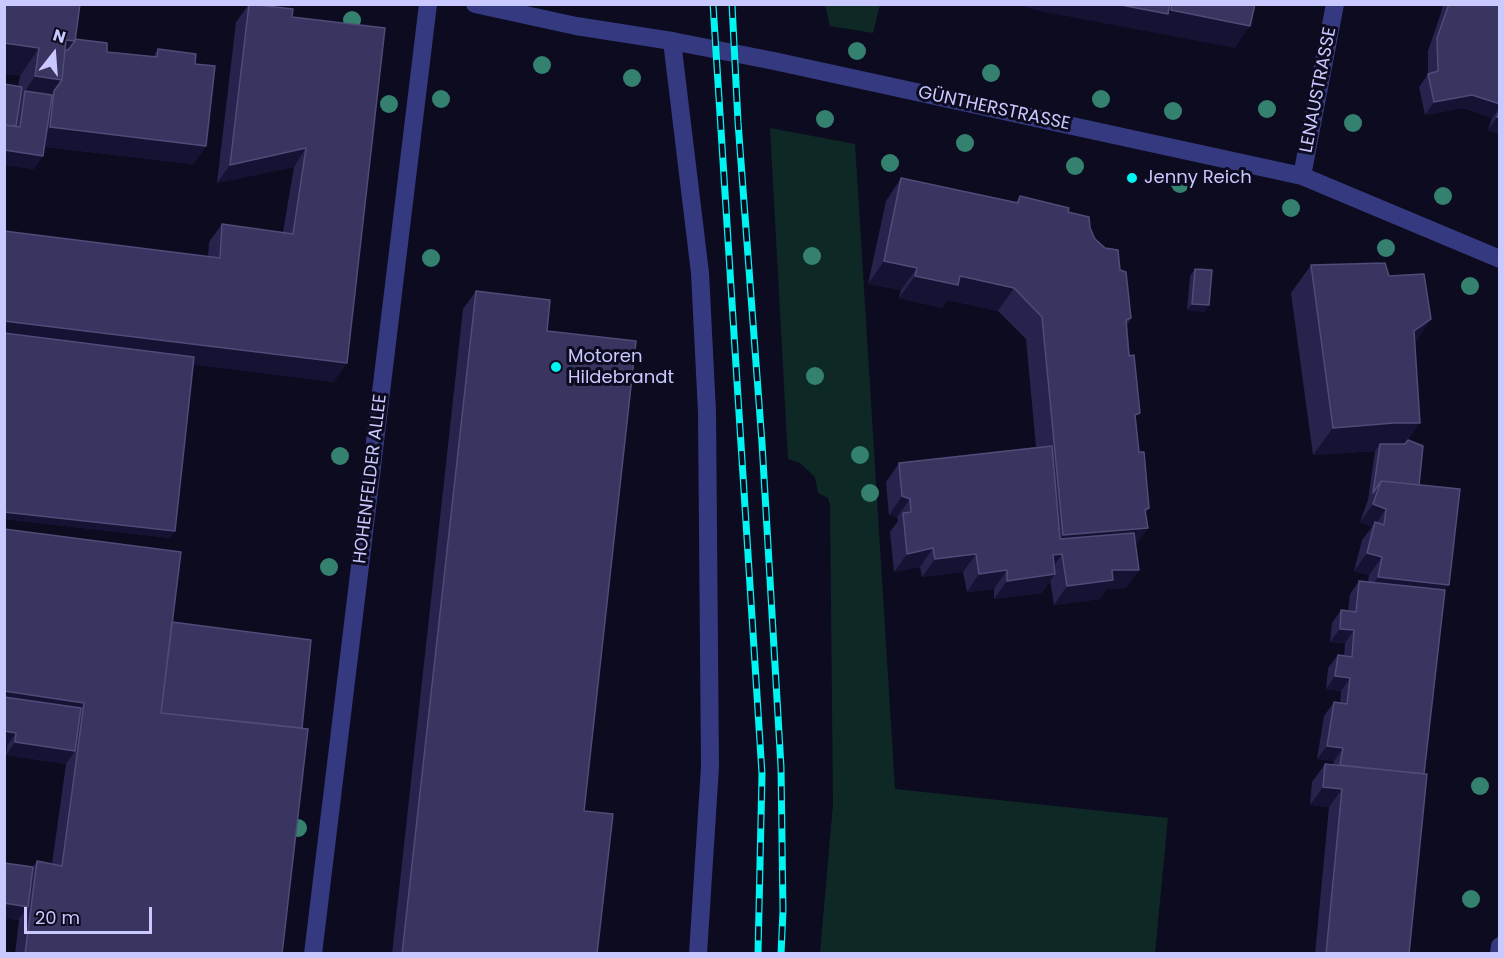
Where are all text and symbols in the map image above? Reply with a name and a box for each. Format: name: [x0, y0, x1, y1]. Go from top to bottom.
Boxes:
north arrow: [24, 24, 84, 84]
text: N: [50, 24, 69, 49]
street label: LENAUSTRASSE: [1296, 25, 1342, 155]
street label: GÜNTHERSTRASSE: [916, 82, 1072, 136]
place label: Jenny Reich: [1144, 167, 1252, 189]
marker: Jenny Reich: [1125, 171, 1139, 185]
place label: Motoren Hildebrandt: [568, 346, 674, 388]
marker: Motoren Hildebrandt: [549, 360, 563, 374]
street label: HOHENFELDER ALLEE: [350, 393, 392, 565]
scale bar: [27, 895, 154, 933]
text: 20 m: [35, 905, 80, 930]

